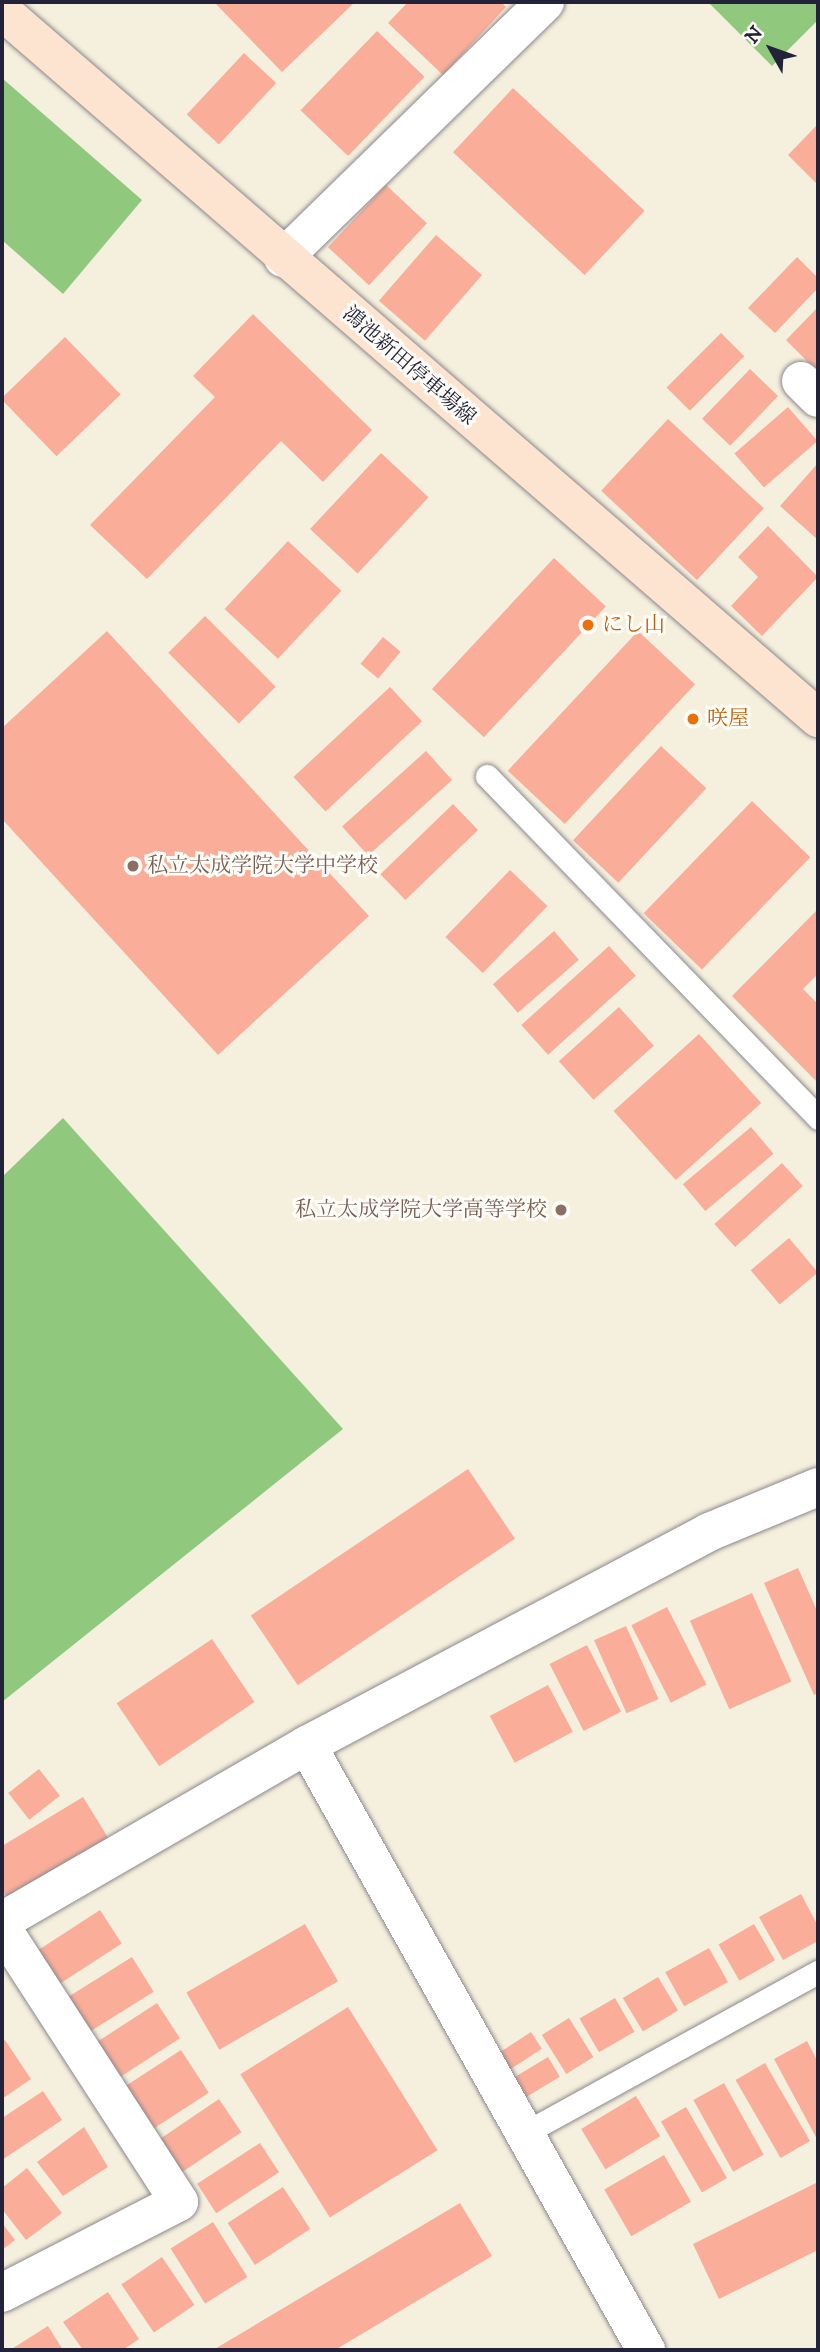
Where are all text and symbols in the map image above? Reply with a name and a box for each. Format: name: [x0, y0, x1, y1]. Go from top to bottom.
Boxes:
north arrow: [736, 14, 806, 84]
text: N: [741, 22, 768, 49]
street label: 鴻池新田停車場線: [337, 301, 481, 431]
place label: にし山: [602, 612, 665, 638]
marker: にし山: [580, 617, 596, 633]
place label: 咲屋: [707, 706, 749, 732]
marker: 咲屋: [685, 711, 701, 727]
place label: 私立太成学院大学中学校: [147, 853, 378, 879]
marker: 私立太成学院大学中学校: [125, 858, 141, 874]
place label: 私立太成学院大学高等学校: [295, 1197, 547, 1223]
marker: 私立太成学院大学高等学校: [553, 1202, 569, 1218]

